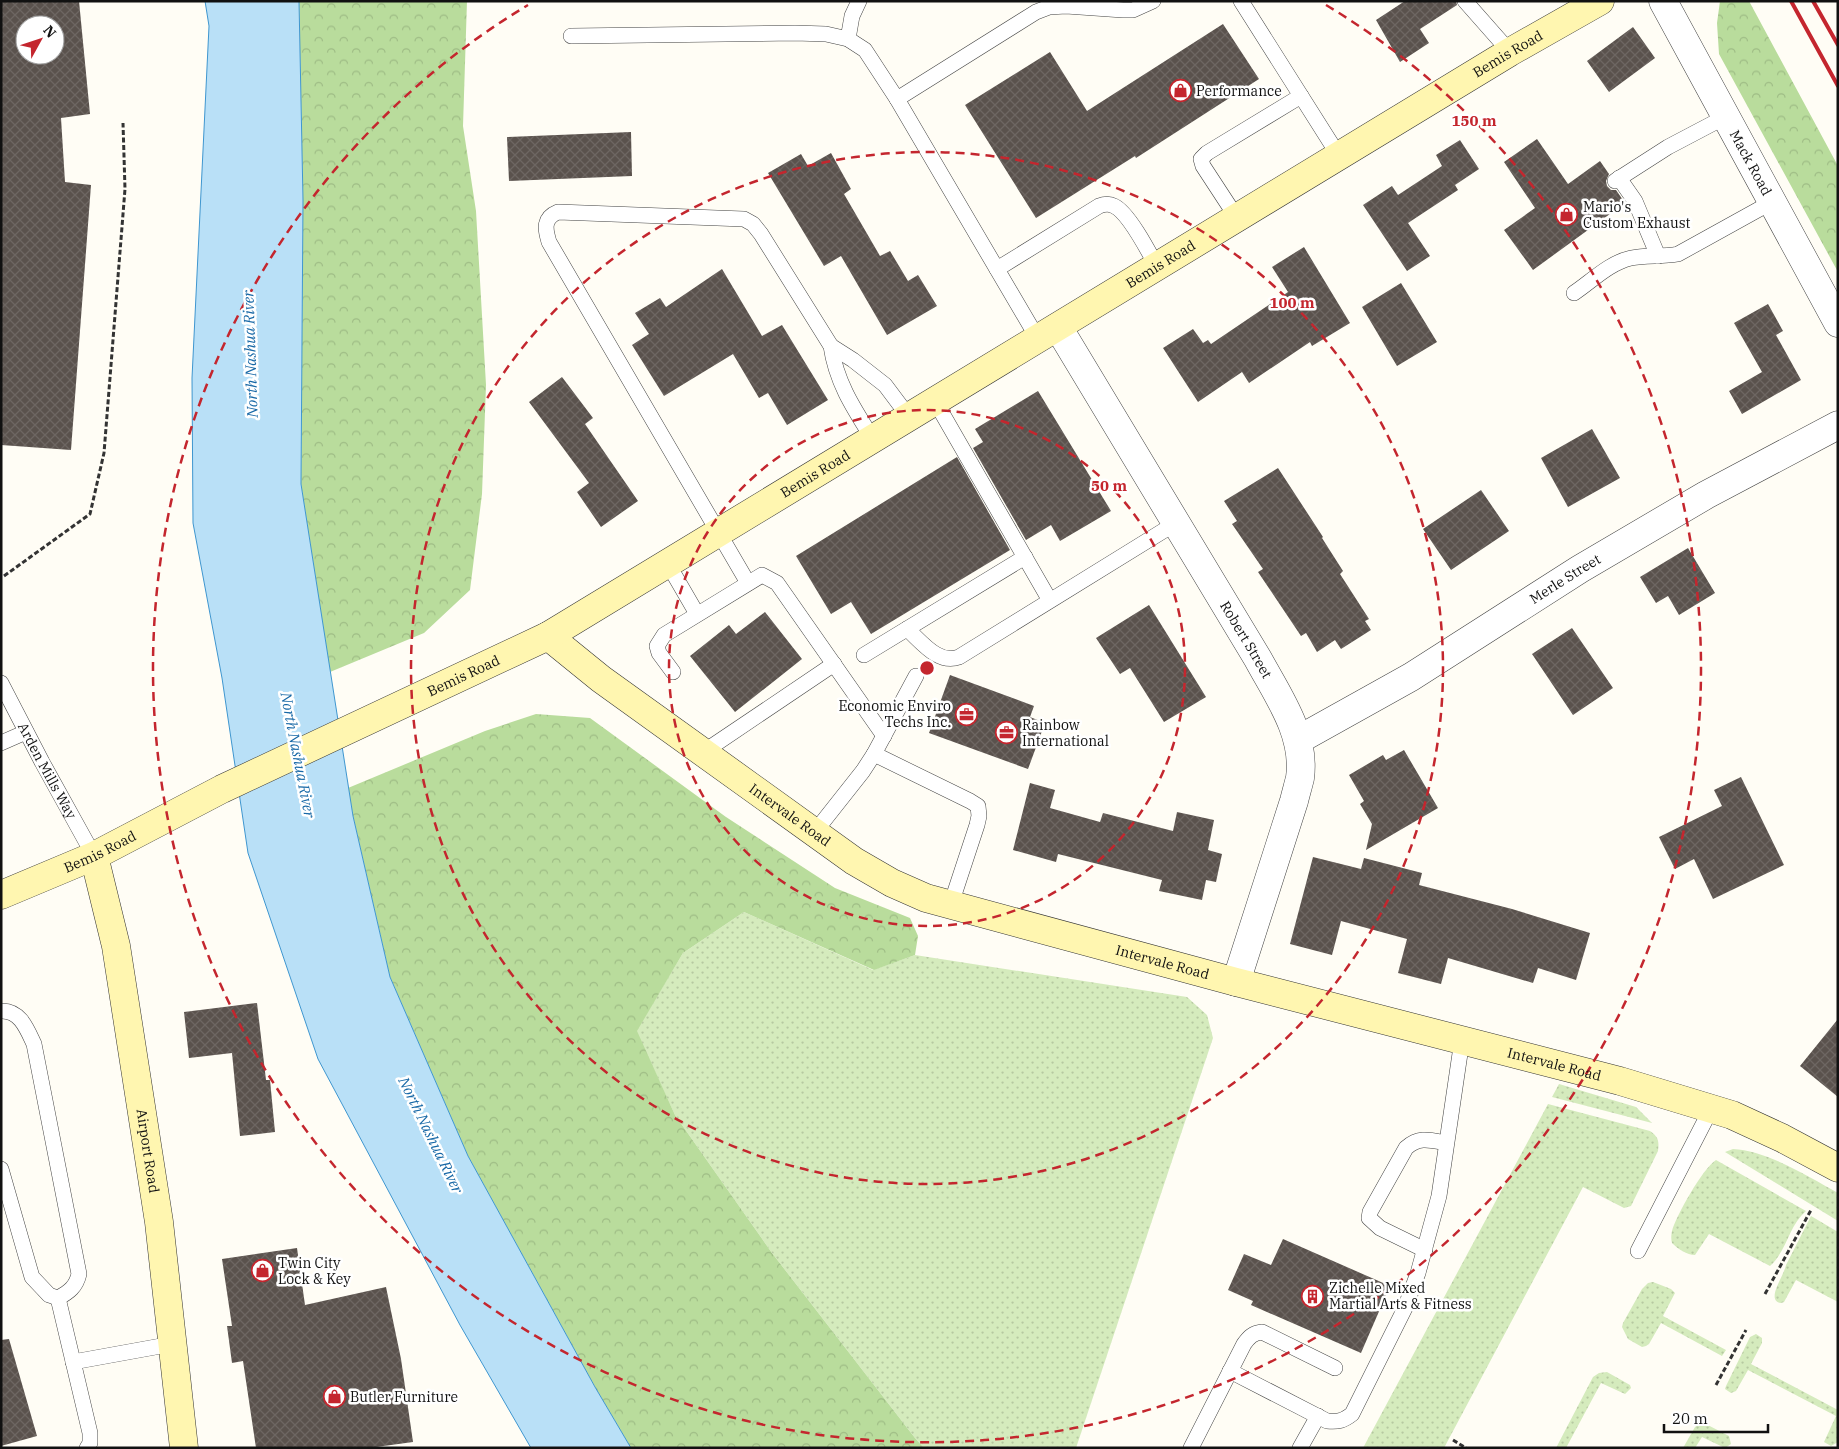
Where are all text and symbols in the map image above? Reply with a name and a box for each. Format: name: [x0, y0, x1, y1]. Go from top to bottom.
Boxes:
north arrow: [15, 15, 65, 65]
text: N: [40, 22, 60, 42]
street label: Bemis Road: [1469, 26, 1546, 81]
shop icon: Performance: [1168, 79, 1192, 103]
place label: Performance: [1196, 82, 1282, 100]
text: 150 m: [1451, 111, 1497, 130]
street label: Mack Road: [1726, 127, 1776, 199]
place label: Mario's Custom Exhaust: [1583, 198, 1690, 232]
shop icon: Mario's Custom Exhaust: [1555, 203, 1579, 227]
street label: Bemis Road: [1122, 236, 1199, 292]
water label: North Nashua River: [238, 290, 262, 419]
text: 100 m: [1269, 293, 1315, 312]
street label: Bemis Road: [777, 446, 854, 502]
text: 50 m: [1091, 476, 1127, 495]
street label: Merle Street: [1526, 550, 1604, 608]
street label: Robert Street: [1216, 598, 1276, 682]
street label: Bemis Road: [424, 651, 503, 700]
centre of rings: [918, 659, 936, 677]
water label: North Nashua River: [276, 690, 320, 820]
place label: Economic Enviro Techs Inc.: [838, 697, 951, 731]
office icon: Economic Enviro Techs Inc.: [955, 702, 979, 726]
place label: Rainbow International: [1022, 716, 1109, 750]
street label: Arden Mills Way: [14, 719, 81, 822]
office icon: Rainbow International: [994, 721, 1018, 745]
street label: Intervale Road: [746, 780, 835, 851]
street label: Bemis Road: [61, 826, 140, 877]
street label: Intervale Road: [1114, 941, 1212, 983]
street label: Intervale Road: [1506, 1043, 1604, 1085]
water label: North Nashua River: [394, 1073, 468, 1197]
street label: Airport Road: [132, 1108, 163, 1195]
place label: Twin City Lock & Key: [278, 1254, 351, 1288]
shop icon: Twin City Lock & Key: [250, 1259, 274, 1283]
place label: Zichelle Mixed Martial Arts & Fitness: [1329, 1279, 1472, 1313]
building icon: Zichelle Mixed Martial Arts & Fitness: [1301, 1284, 1325, 1308]
shop icon: Butler Furniture: [322, 1385, 346, 1409]
place label: Butler Furniture: [350, 1388, 458, 1406]
scale bar: [1664, 1402, 1768, 1434]
text: 20 m: [1672, 1409, 1708, 1428]

